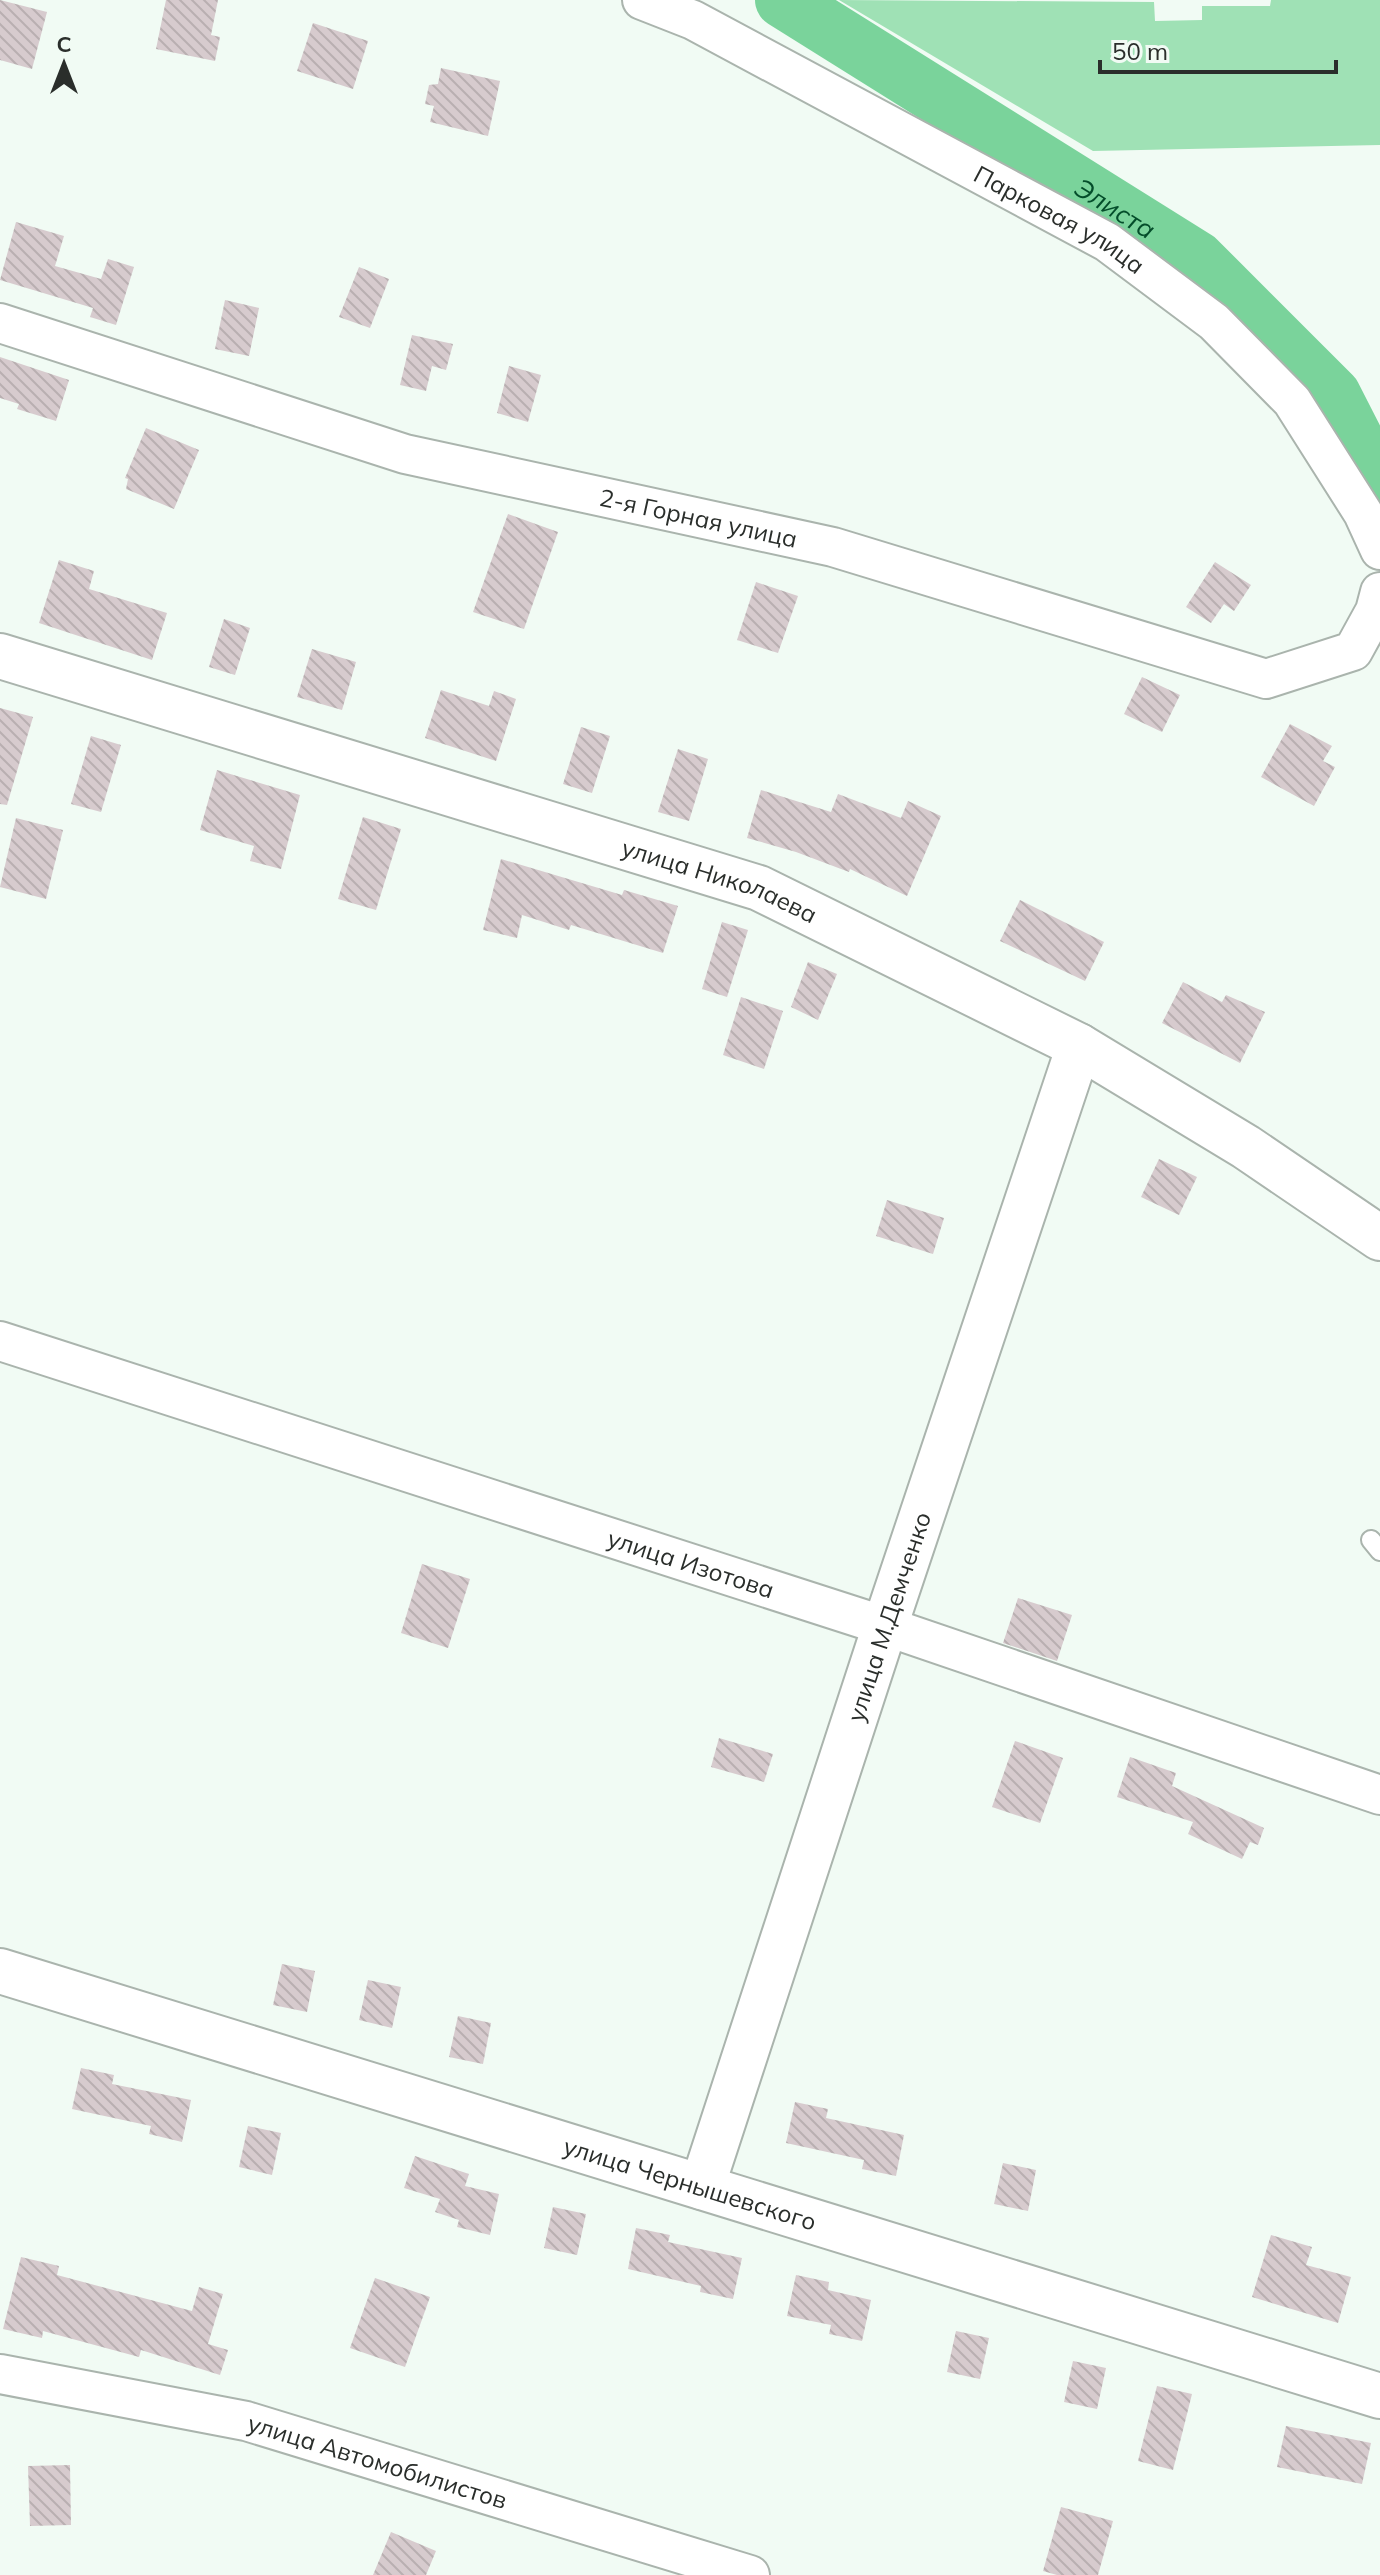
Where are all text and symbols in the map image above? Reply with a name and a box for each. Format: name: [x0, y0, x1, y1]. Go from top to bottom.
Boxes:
north arrow: [24, 24, 104, 104]
scale bar: [1100, 24, 1336, 74]
text: С: [56, 30, 72, 58]
text: 50 m: [1112, 36, 1168, 66]
street label: Парковая улица: [969, 159, 1151, 280]
water label: Элиста: [1069, 170, 1162, 246]
street label: 2-я Горная улица: [597, 482, 800, 554]
street label: улица Николаева: [618, 832, 822, 929]
street label: улица М.Демченко: [840, 1508, 937, 1725]
street label: улица Изотова: [604, 1523, 778, 1604]
street label: улица Чернышевского: [560, 2130, 820, 2237]
street label: улица Автомобилистов: [244, 2407, 511, 2515]

